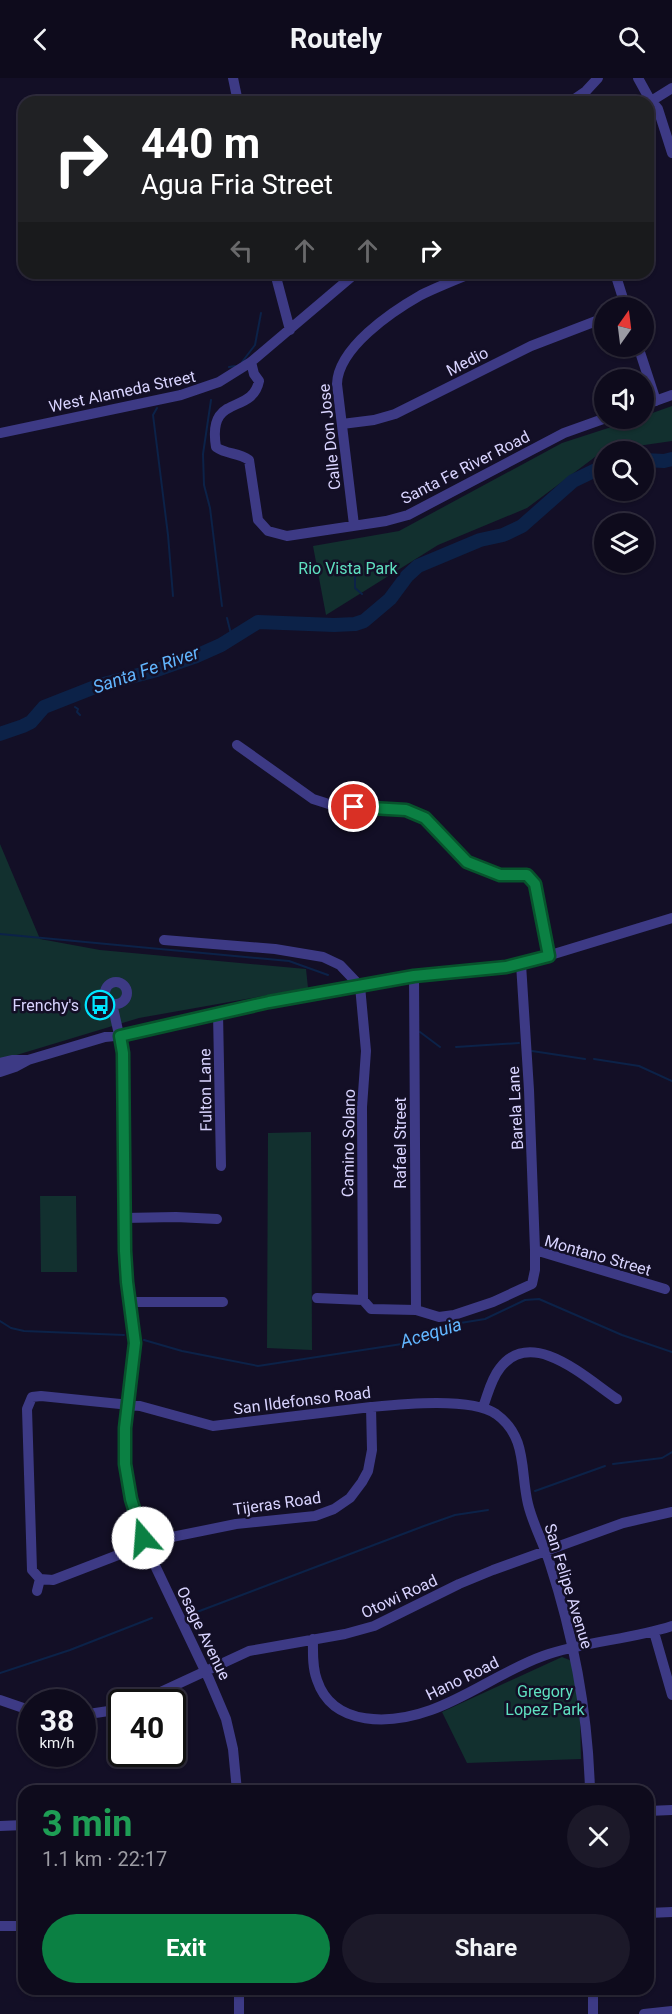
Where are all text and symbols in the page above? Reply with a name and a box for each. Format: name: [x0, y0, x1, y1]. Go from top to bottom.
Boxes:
icon: back: [24, 23, 57, 56]
text: Routely: [290, 23, 382, 55]
icon: search: [615, 23, 648, 56]
text: 440 m: [141, 119, 260, 168]
icon: right: [42, 120, 120, 198]
text: Agua Fria Street: [141, 169, 333, 201]
icon: left: [225, 234, 258, 267]
icon: ahead: [288, 234, 321, 267]
icon: ahead: [351, 234, 384, 267]
icon: right: [414, 234, 447, 267]
north arrow: [594, 297, 654, 357]
map controls: [594, 297, 654, 573]
street label: Medio: [443, 343, 491, 380]
street label: West Alameda Street: [47, 367, 197, 416]
button: sound: [594, 369, 654, 429]
street label: Calle Don Jose: [314, 383, 345, 491]
street label: Santa Fe River Road: [398, 427, 533, 508]
button: search: [594, 441, 654, 501]
button: layers: [594, 513, 654, 573]
park label: Rio Vista Park: [298, 559, 399, 578]
water label: Santa Fe River: [90, 641, 203, 697]
pin: [328, 781, 379, 832]
icon: arrive: [337, 790, 370, 823]
bus stop icon: Frenchy's: [84, 989, 116, 1021]
place label: Frenchy's: [12, 996, 79, 1015]
street label: Fulton Lane: [195, 1048, 216, 1132]
street label: Barela Lane: [504, 1066, 527, 1150]
street label: Camino Solano: [338, 1089, 359, 1197]
street label: Rafael Street: [391, 1097, 410, 1189]
street label: Montano Street: [542, 1231, 653, 1280]
water label: Acequia: [397, 1313, 464, 1352]
street label: San Ildefonso Road: [232, 1383, 372, 1418]
street label: Tijeras Road: [232, 1488, 322, 1519]
position arrow: [111, 1506, 175, 1570]
street label: San Felipe Avenue: [540, 1521, 597, 1651]
street label: Otowi Road: [358, 1571, 440, 1622]
street label: Osage Avenue: [173, 1583, 234, 1683]
street label: Hano Road: [423, 1653, 502, 1704]
park label: Gregory Lopez Park: [505, 1682, 586, 1719]
speed limit sign: 40: [108, 1689, 186, 1767]
text: 38: [40, 1703, 74, 1738]
text: km/h: [39, 1734, 75, 1752]
text: 3 min: [42, 1803, 133, 1845]
button: close: [567, 1805, 630, 1868]
text: 1.1 km · 22:17: [42, 1847, 167, 1871]
button: Exit: [42, 1914, 330, 1983]
button: Share: [342, 1914, 630, 1983]

